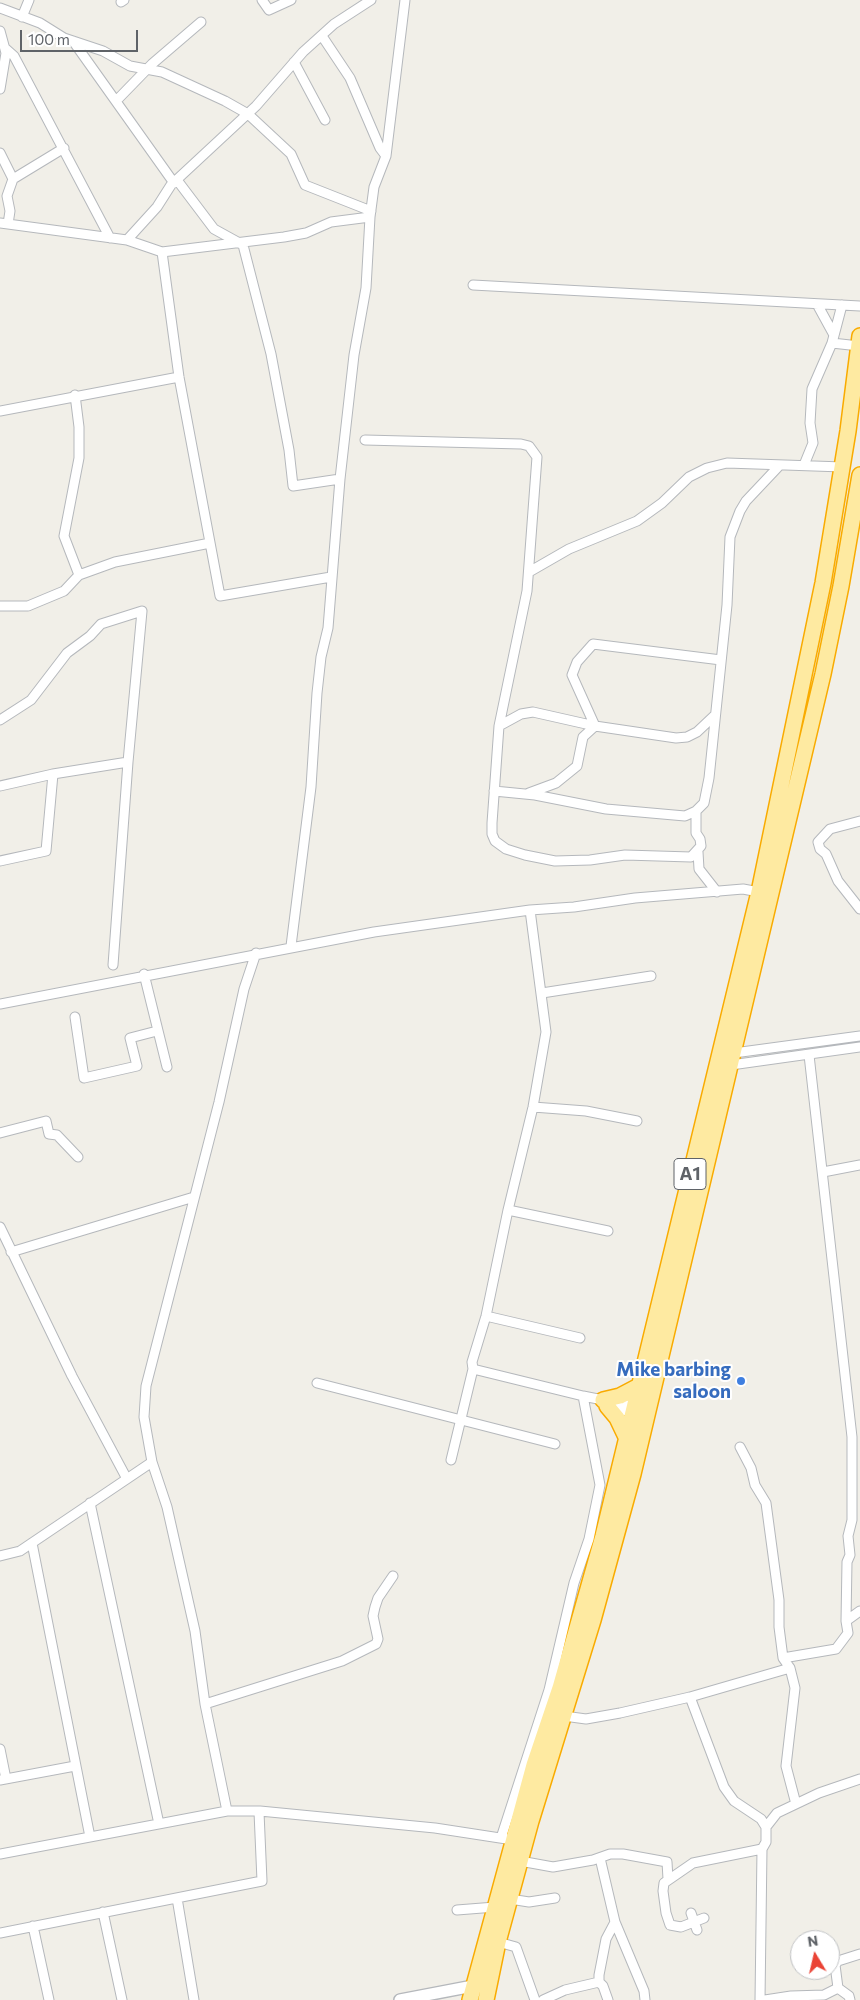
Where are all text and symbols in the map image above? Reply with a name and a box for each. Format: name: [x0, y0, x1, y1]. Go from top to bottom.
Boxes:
scale bar: [22, 20, 140, 52]
text: 100 m: [28, 30, 70, 48]
road number: A1: [674, 1158, 706, 1190]
place label: Mike barbing saloon: [616, 1359, 731, 1403]
marker: Mike barbing saloon: [735, 1375, 747, 1387]
north arrow: [790, 1930, 840, 1980]
text: N: [806, 1931, 819, 1950]

